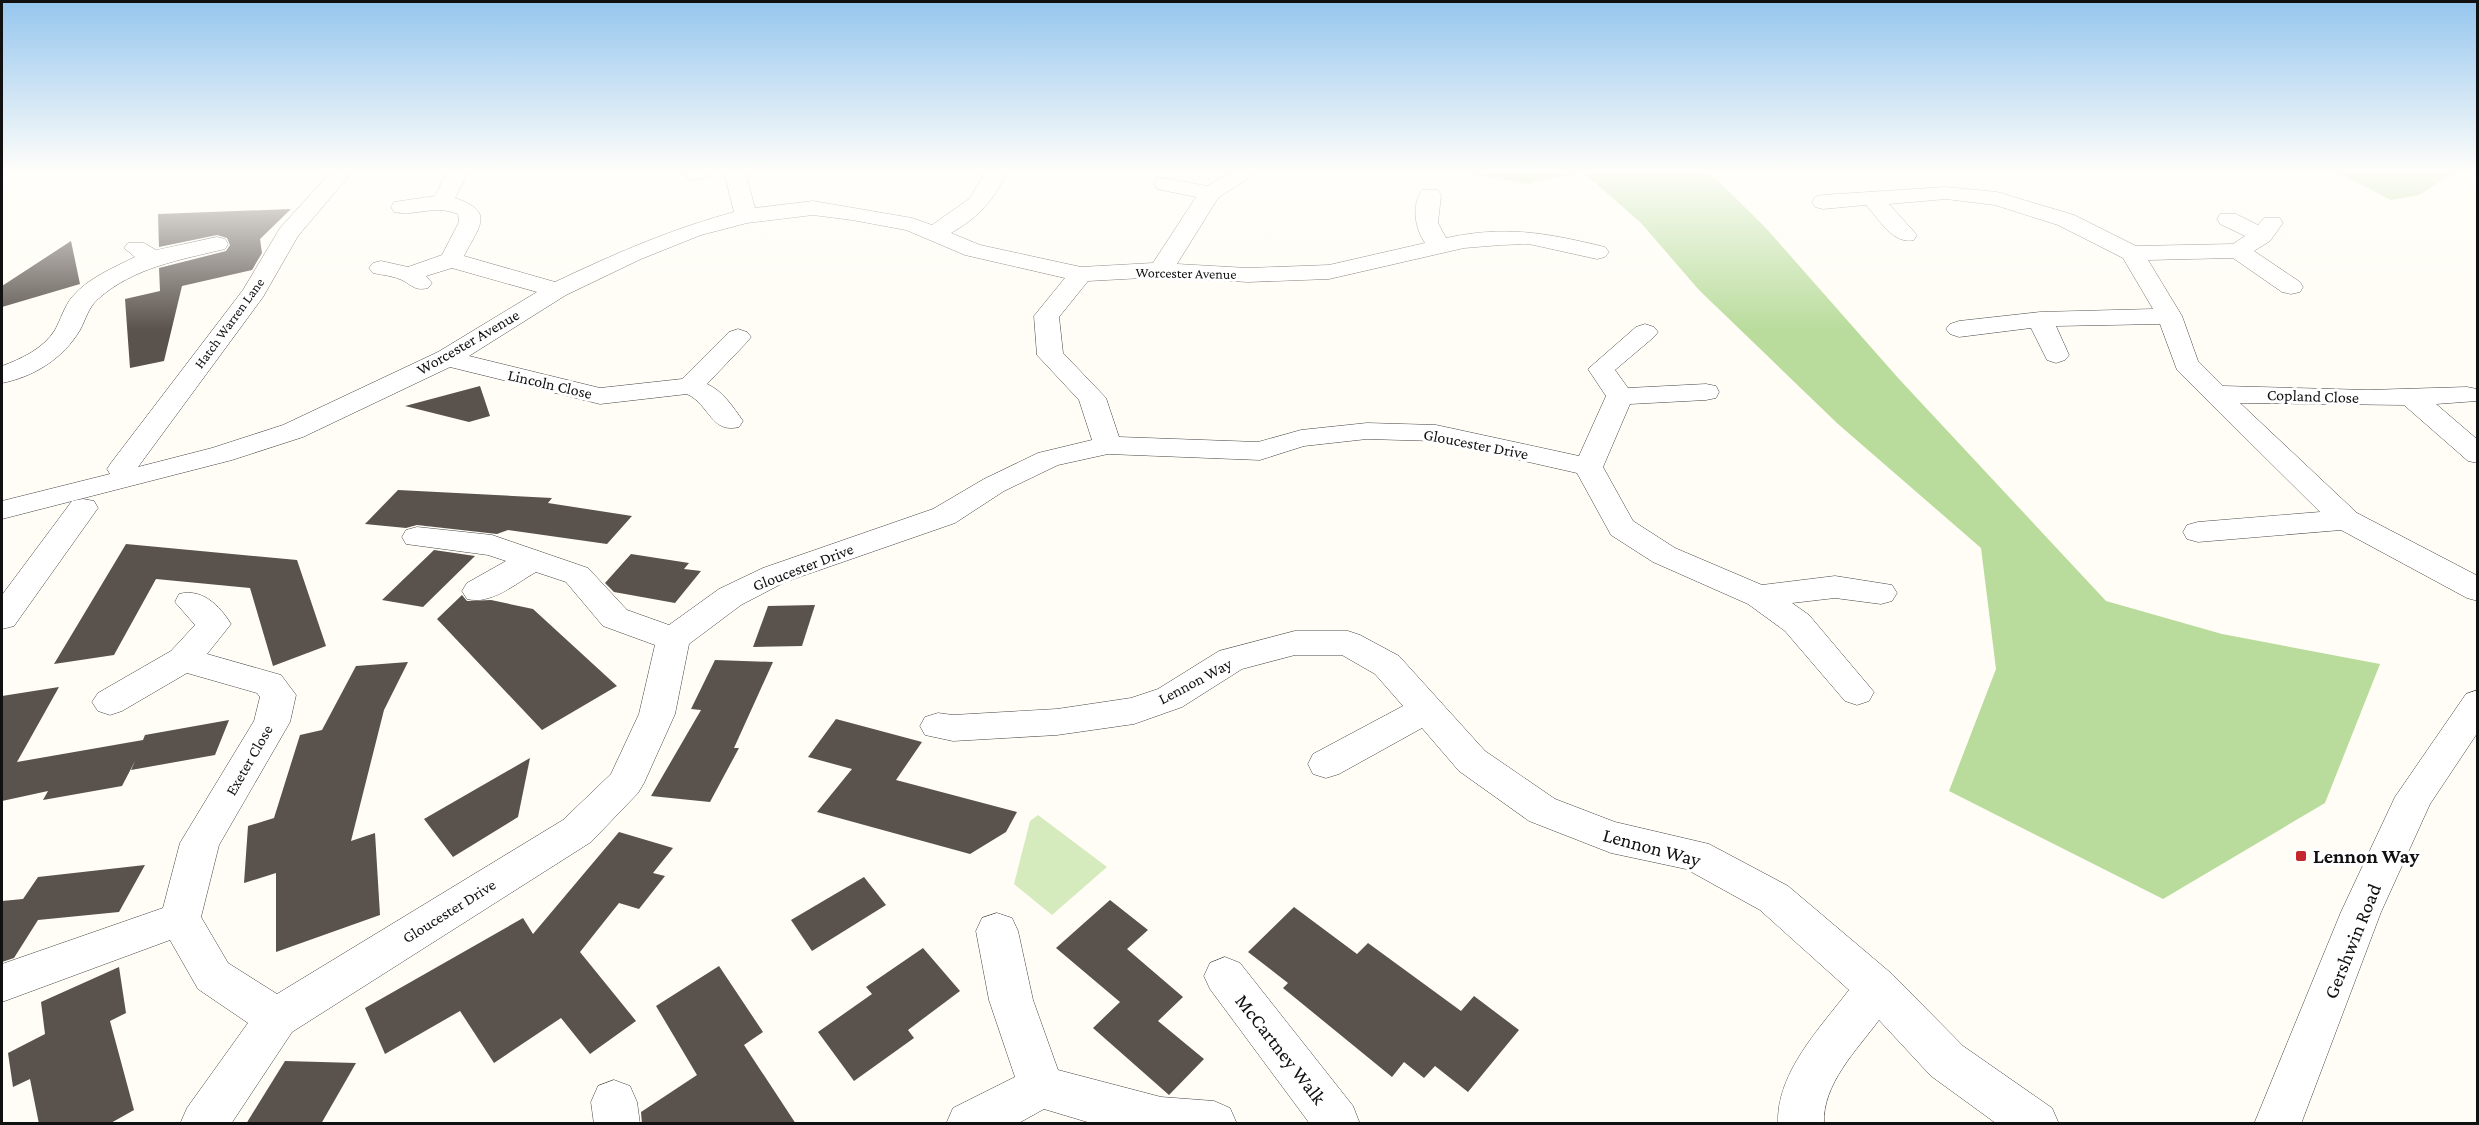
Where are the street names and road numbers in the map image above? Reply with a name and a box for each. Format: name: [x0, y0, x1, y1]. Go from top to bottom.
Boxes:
street label: Worcester Avenue: [1135, 264, 1237, 282]
street label: Hatch Warren Lane: [191, 275, 267, 371]
street label: Worcester Avenue: [414, 306, 522, 378]
street label: Lincoln Close: [506, 366, 594, 402]
street label: Copland Close: [2267, 386, 2359, 407]
street label: Gloucester Drive: [1422, 426, 1530, 462]
street label: Gloucester Drive: [750, 540, 856, 594]
street label: Lennon Way: [1156, 654, 1236, 708]
street label: Exeter Close: [222, 722, 276, 798]
street label: Lennon Way: [1600, 823, 1704, 872]
street label: Gloucester Drive: [399, 876, 499, 946]
street label: Gershwin Road: [2319, 880, 2385, 1002]
street label: McCartney Walk: [1230, 990, 1331, 1109]

